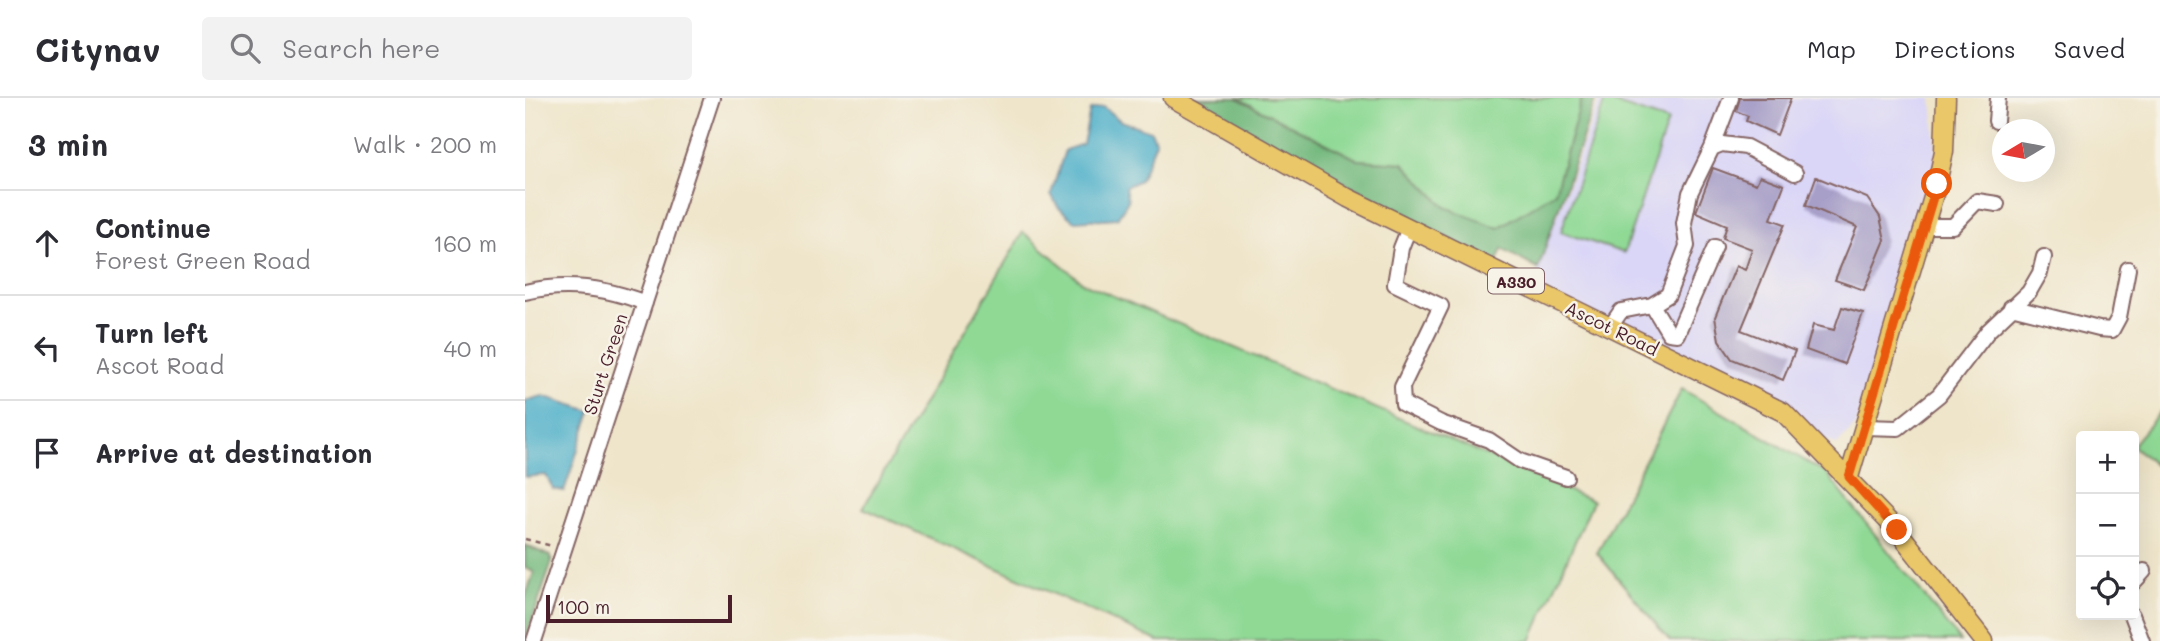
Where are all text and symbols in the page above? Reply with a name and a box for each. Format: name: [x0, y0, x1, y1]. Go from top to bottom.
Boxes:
search box: [202, 17, 692, 80]
text: Citynav: [35, 27, 160, 70]
icon: search: [226, 29, 264, 67]
text: Search here: [282, 31, 440, 65]
text: Map: [1807, 33, 1856, 64]
text: Directions: [1894, 33, 2016, 64]
text: Saved: [2054, 33, 2125, 64]
north arrow: [1992, 119, 2055, 182]
text: 3 min: [28, 124, 108, 164]
text: Walk · 200 m: [353, 129, 497, 159]
route start: [1921, 168, 1952, 199]
text: Continue: [95, 211, 211, 245]
icon: ahead: [28, 224, 66, 262]
text: 160 m: [433, 228, 497, 258]
text: Forest Green Road: [95, 245, 310, 275]
road number: A330: [1488, 268, 1544, 294]
street label: Ascot Road: [1561, 295, 1663, 361]
street label: Sturt Green: [577, 310, 633, 418]
text: Turn left: [95, 316, 208, 350]
icon: left: [28, 329, 66, 367]
text: 40 m: [444, 333, 497, 363]
text: Ascot Road: [95, 350, 224, 380]
map controls: [2076, 431, 2139, 620]
button: +: [2076, 431, 2139, 494]
icon: arrive: [28, 434, 66, 472]
text: Arrive at destination: [95, 436, 372, 470]
button: −: [2076, 494, 2139, 557]
route end: [1881, 514, 1912, 545]
button: locate: [2076, 557, 2139, 620]
scale bar: [546, 592, 731, 624]
text: 100 m: [557, 594, 610, 619]

